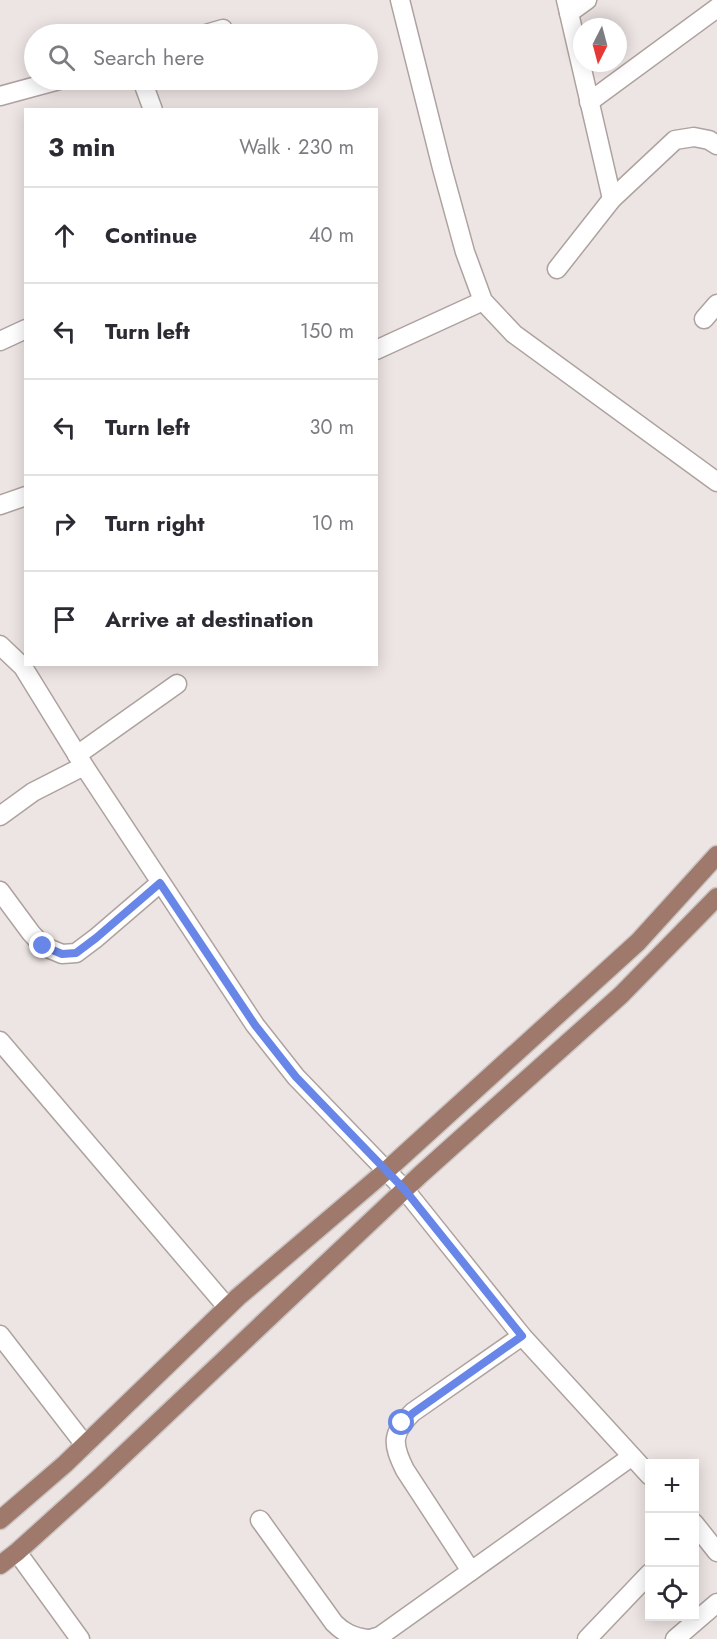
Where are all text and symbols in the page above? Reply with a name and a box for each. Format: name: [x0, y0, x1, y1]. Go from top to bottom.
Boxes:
north arrow: [573, 18, 627, 72]
search box: [24, 24, 378, 90]
icon: search: [45, 41, 78, 74]
text: Search here: [93, 41, 204, 73]
text: 3 min: [48, 128, 115, 166]
text: Walk · 230 m: [239, 133, 354, 162]
icon: ahead: [48, 219, 81, 252]
text: Continue: [105, 219, 197, 251]
text: 40 m: [309, 221, 354, 250]
icon: left: [48, 315, 81, 348]
text: Turn left: [105, 315, 190, 347]
text: 150 m: [300, 317, 354, 346]
icon: left: [48, 411, 81, 444]
text: Turn left: [105, 411, 190, 443]
text: 30 m: [309, 413, 354, 442]
icon: right: [48, 507, 81, 540]
text: Turn right: [105, 507, 205, 539]
text: 10 m: [311, 509, 354, 538]
icon: arrive: [48, 603, 81, 636]
text: Arrive at destination: [105, 603, 314, 635]
route end: [29, 932, 55, 958]
route start: [388, 1409, 414, 1435]
map controls: [645, 1459, 699, 1621]
button: +: [645, 1459, 699, 1513]
button: −: [645, 1513, 699, 1567]
button: locate: [645, 1567, 699, 1621]

